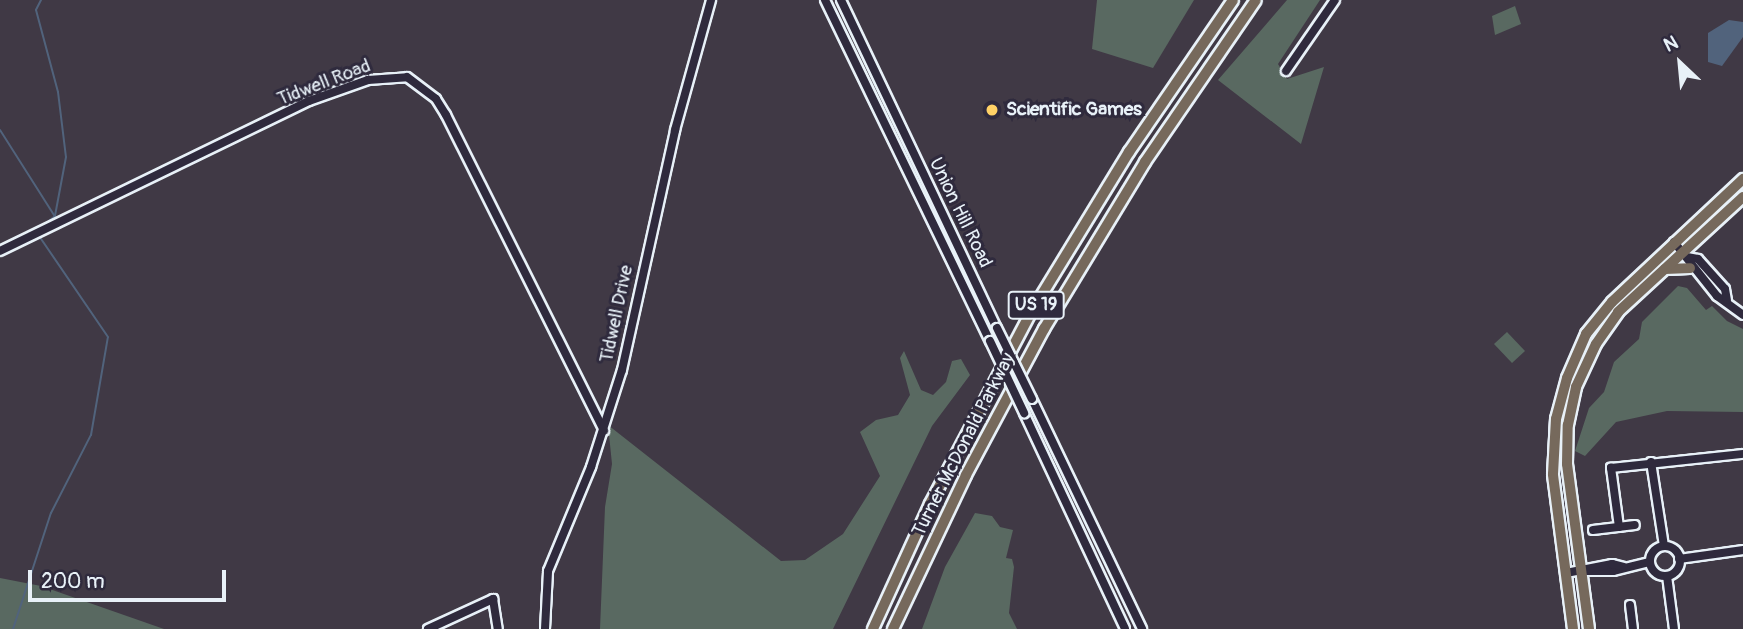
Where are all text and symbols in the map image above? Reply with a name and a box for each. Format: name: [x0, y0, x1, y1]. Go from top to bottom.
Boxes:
north arrow: [1645, 28, 1715, 98]
text: N: [1660, 31, 1682, 58]
street label: Tidwell Road: [274, 55, 374, 111]
place label: Scientific Games: [1006, 99, 1142, 121]
marker: Scientific Games: [984, 102, 1000, 118]
street label: Union Hill Road: [924, 154, 996, 272]
street label: Tidwell Drive: [596, 263, 638, 365]
road number: US 19: [1006, 290, 1066, 320]
street label: Turner McDonald Parkway: [908, 349, 1020, 541]
scale bar: [32, 556, 229, 600]
text: 200 m: [41, 568, 105, 595]

